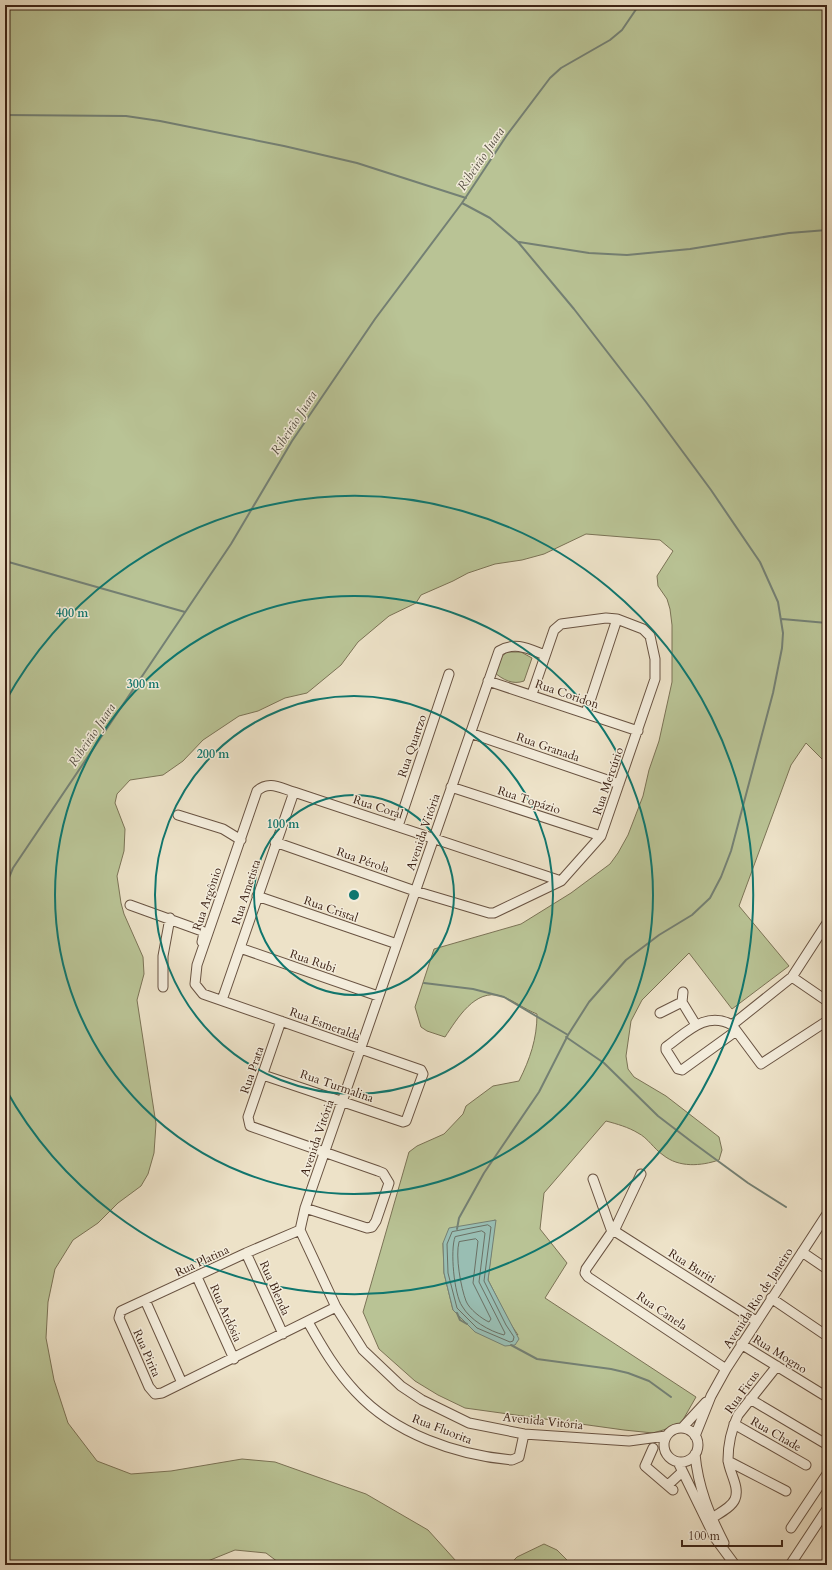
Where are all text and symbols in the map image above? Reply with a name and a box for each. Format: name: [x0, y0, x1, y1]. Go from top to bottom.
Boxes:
water label: Ribeirão Juara: [453, 124, 509, 194]
water label: Ribeirão Juara: [267, 387, 321, 458]
text: 400 m: [56, 605, 89, 621]
text: 300 m: [127, 676, 160, 692]
street label: Rua Coridon: [533, 676, 601, 712]
water label: Ribeirão Juara: [64, 700, 120, 770]
street label: Rua Quartzo: [394, 712, 430, 780]
street label: Rua Granada: [514, 729, 583, 766]
street label: Rua Mercúrio: [589, 744, 627, 817]
text: 200 m: [197, 746, 230, 762]
street label: Rua Topázio: [495, 782, 563, 818]
street label: Rua Coral: [351, 791, 405, 823]
street label: Avenida Vitória: [402, 791, 444, 873]
text: 100 m: [267, 816, 300, 832]
street label: Rua Pérola: [334, 843, 392, 877]
street label: Rua Ametista: [228, 857, 264, 927]
street label: Rua Argônio: [189, 865, 225, 933]
centre of rings: [347, 888, 361, 902]
street label: Rua Cristal: [302, 892, 360, 926]
street label: Rua Rubi: [288, 946, 339, 977]
street label: Rua Esmeralda: [287, 1004, 364, 1045]
street label: Rua Prata: [236, 1043, 268, 1096]
street label: Rua Turmalina: [298, 1066, 377, 1106]
street label: Avenida Vitória: [296, 1097, 338, 1179]
street label: Rua Platina: [172, 1241, 232, 1280]
street label: Avenida Rio de Janeiro: [719, 1244, 797, 1352]
street label: Rua Buriti: [665, 1245, 719, 1287]
street label: Rua Blenda: [256, 1258, 295, 1319]
street label: Rua Ardósia: [206, 1282, 246, 1345]
street label: Rua Canela: [633, 1288, 691, 1334]
street label: Rua Pirita: [129, 1327, 165, 1380]
street label: Rua Mogno: [750, 1331, 811, 1377]
street label: Rua Ficus: [721, 1367, 763, 1417]
street label: Avenida Vitória: [502, 1409, 585, 1433]
street label: Rua Fluorita: [410, 1410, 475, 1448]
street label: Rua Chade: [748, 1413, 804, 1455]
scale bar: [682, 1522, 782, 1548]
text: 100 m: [688, 1528, 721, 1544]

